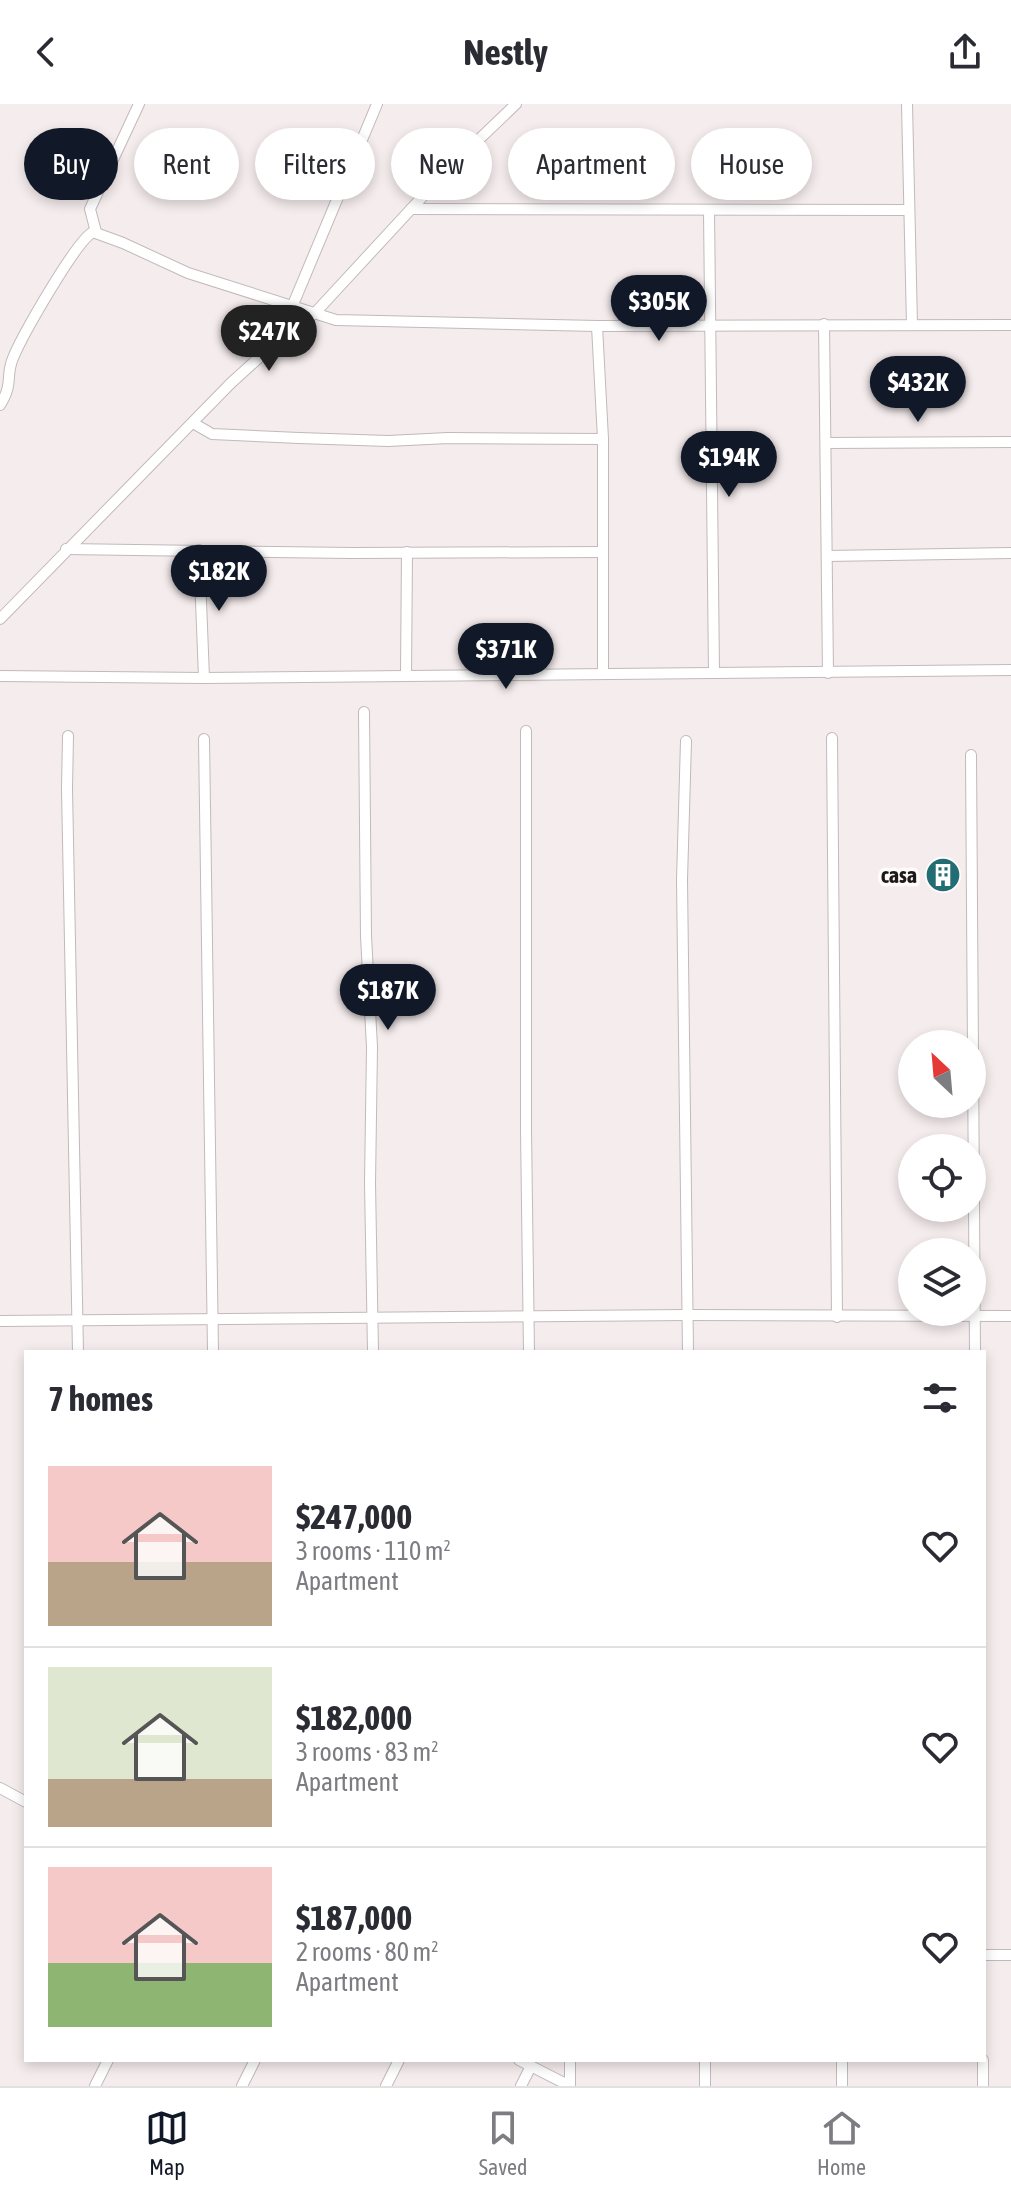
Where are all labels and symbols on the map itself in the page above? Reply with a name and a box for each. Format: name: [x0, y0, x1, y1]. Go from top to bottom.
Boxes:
pin: $305K: [603, 275, 715, 343]
pin: $247K: [213, 305, 325, 373]
pin: $432K: [862, 356, 974, 424]
pin: $194K: [673, 431, 785, 499]
pin: $182K: [163, 545, 275, 613]
pin: $371K: [450, 623, 562, 691]
building icon: casa: [924, 856, 962, 894]
place label: casa: [881, 862, 917, 888]
pin: $187K: [332, 964, 444, 1032]
north arrow: [898, 1030, 986, 1118]

